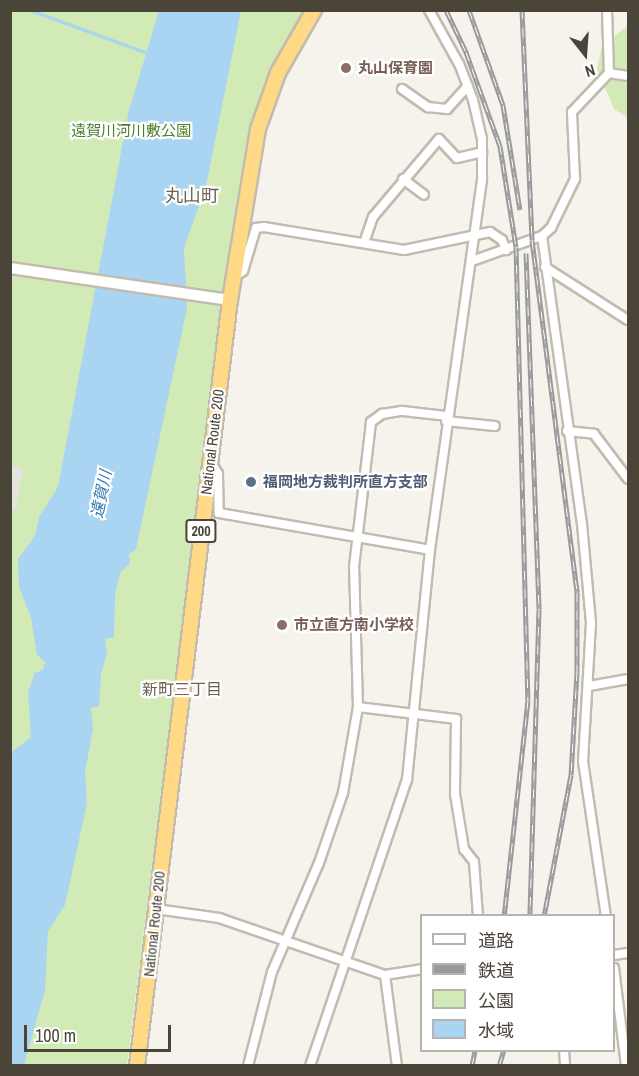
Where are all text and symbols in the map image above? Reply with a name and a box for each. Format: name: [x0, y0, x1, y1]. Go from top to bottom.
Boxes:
north arrow: [555, 24, 615, 84]
place label: 丸山保育園: [358, 59, 433, 77]
text: N: [583, 59, 598, 83]
marker: 丸山保育園: [339, 61, 353, 75]
park label: 遠賀川河川敷公園: [71, 122, 191, 140]
district label: 丸山町: [165, 185, 219, 207]
street label: National Route 200: [197, 388, 227, 496]
water label: 遠賀川: [87, 469, 115, 519]
place label: 福岡地方裁判所直方支部: [263, 473, 428, 491]
marker: 福岡地方裁判所直方支部: [244, 475, 258, 489]
road number: 200: [184, 520, 218, 542]
place label: 市立直方南小学校: [294, 616, 414, 634]
marker: 市立直方南小学校: [275, 618, 289, 632]
district label: 新町三丁目: [142, 679, 222, 699]
street label: National Route 200: [140, 870, 168, 978]
legend: [420, 914, 615, 1052]
text: 道路: [478, 928, 514, 953]
text: 鉄道: [478, 958, 514, 983]
text: 公園: [478, 988, 514, 1013]
scale bar: [27, 1013, 174, 1051]
text: 水域: [478, 1018, 514, 1043]
text: 100 m: [35, 1023, 76, 1048]

